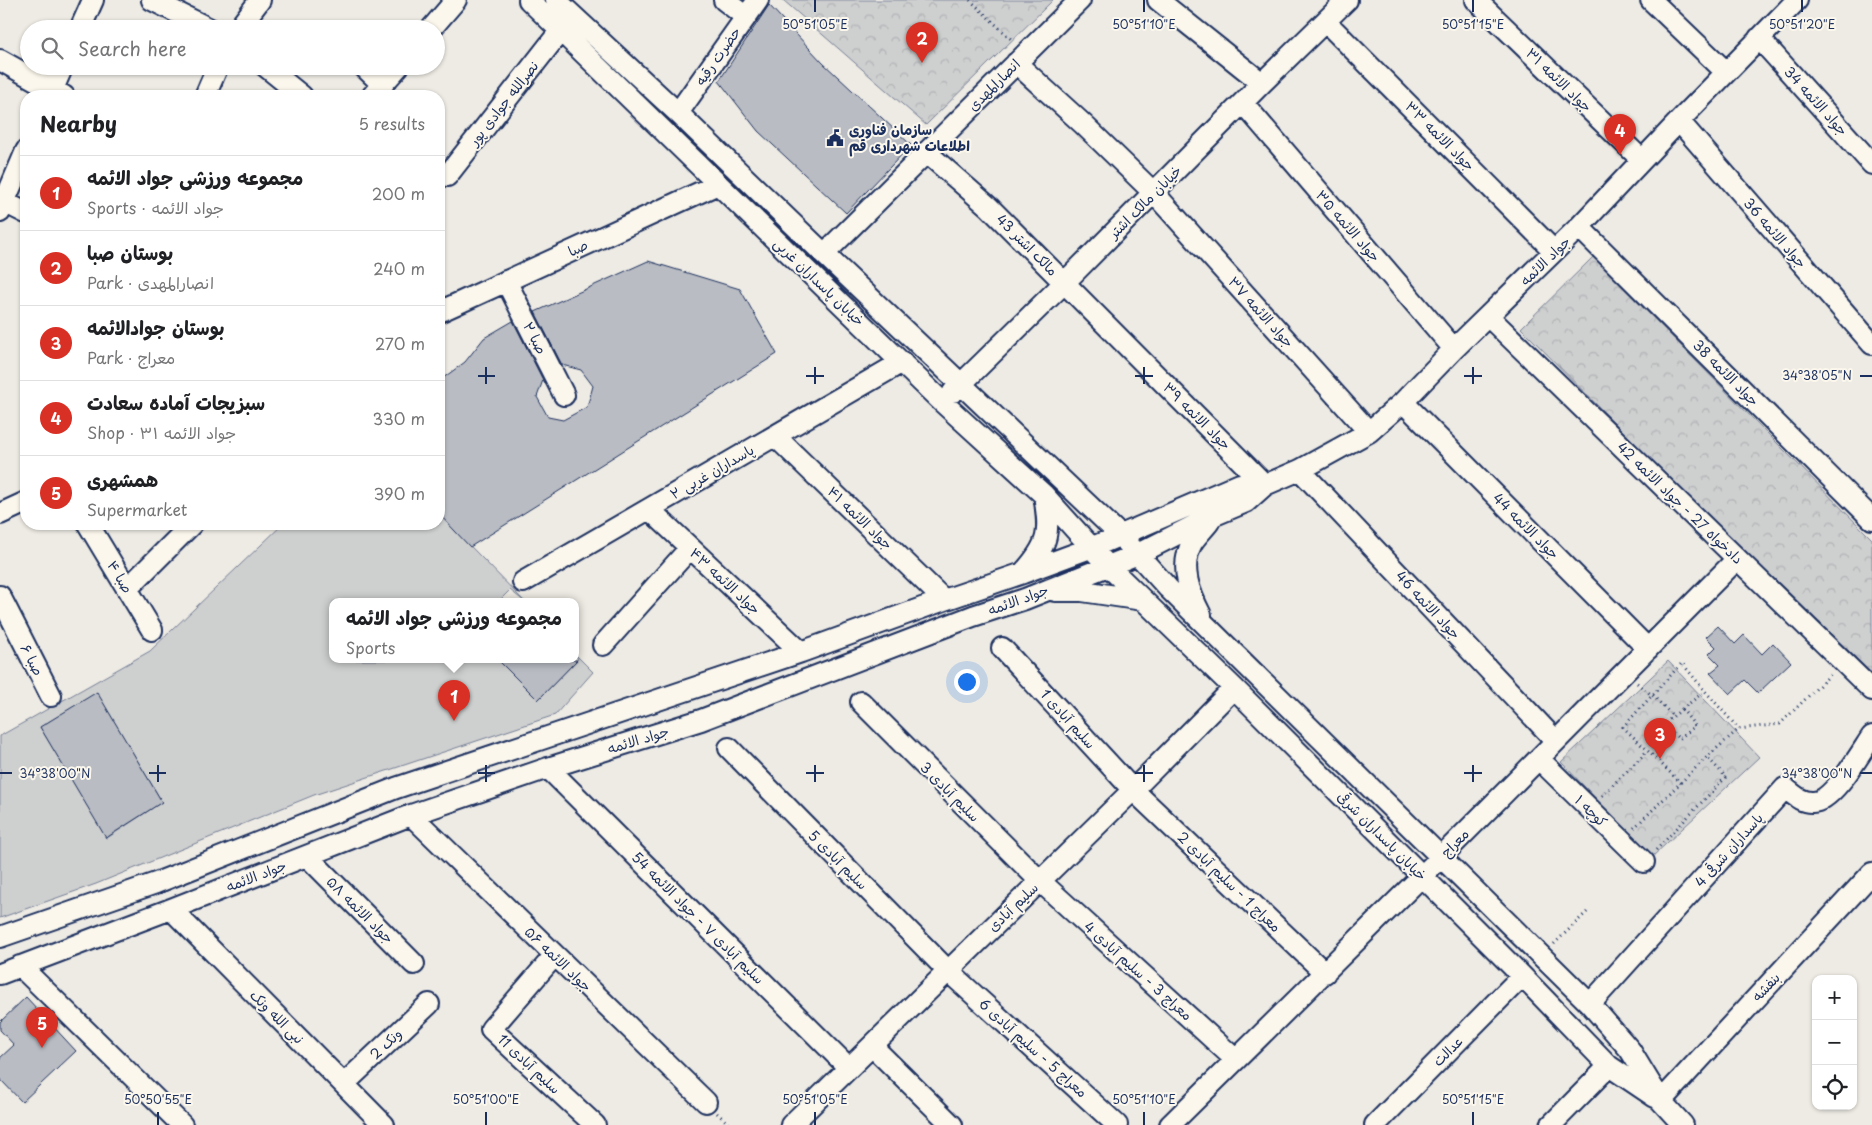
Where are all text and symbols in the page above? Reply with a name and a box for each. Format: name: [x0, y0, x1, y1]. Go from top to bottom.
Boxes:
text: 50°51'05"E: [782, 15, 848, 33]
text: 50°51'10"E: [1112, 15, 1176, 33]
text: 50°51'15"E: [1442, 15, 1504, 33]
text: 50°51'20"E: [1769, 15, 1835, 33]
search box: [20, 20, 445, 75]
street label: حضرت رقیه: [690, 22, 746, 89]
pin: 2: [906, 22, 938, 63]
icon: search: [38, 34, 66, 62]
text: Search here: [78, 34, 187, 62]
street label: جواد الائمه ۳۱: [1522, 43, 1597, 117]
street label: انصارالمهدی: [963, 54, 1025, 116]
street label: نصرالله جوادی پور: [463, 55, 544, 151]
street label: جواد الائمه 34: [1780, 61, 1853, 140]
street label: جواد الائمه ۳۳: [1401, 96, 1480, 175]
text: Nearby: [40, 107, 117, 139]
text: 5 results: [358, 111, 425, 135]
pin: 4: [1604, 114, 1636, 155]
place label: سازمان فناوری اطلاعات شهرداری قم: [849, 119, 970, 157]
public building icon: سازمان فناوری اطلاعات شهرداری قم: [825, 128, 845, 148]
street label: خیابان مالک اشتر: [1102, 160, 1186, 244]
text: مجموعه ورزشی جواد الائمه: [87, 163, 303, 191]
text: 1: [52, 181, 60, 205]
text: 200 m: [372, 181, 425, 205]
street label: جواد الائمه ۳۵: [1311, 185, 1386, 266]
street label: جواد الائمه 36: [1739, 193, 1812, 272]
text: Sports · جواد الائمه: [87, 195, 224, 219]
street label: مالک اشتر 43: [992, 209, 1063, 280]
street label: جواد الائمه: [1515, 231, 1575, 290]
street label: خیابان پاسداران غربی: [769, 233, 869, 331]
street label: صبا: [564, 234, 591, 261]
text: بوستان صبا: [87, 238, 173, 266]
text: 2: [50, 256, 62, 280]
text: 240 m: [373, 256, 425, 280]
text: Park · انصارالمهدی: [87, 270, 214, 294]
street label: جواد الائمه ۳۷: [1224, 271, 1299, 352]
text: بوستان جوادالائمه: [87, 313, 225, 341]
street label: صبا ۲: [518, 318, 553, 358]
text: 3: [51, 331, 61, 355]
text: 270 m: [375, 331, 425, 355]
street label: جواد الائمه 38: [1689, 335, 1764, 410]
text: Park · معراج: [87, 345, 175, 369]
text: 34°38'05"N: [1782, 366, 1852, 384]
street label: جواد الائمه ۳۹: [1159, 377, 1236, 454]
text: سبزیجات آماده سعادت: [87, 388, 265, 416]
text: 4: [51, 406, 61, 430]
text: 330 m: [372, 406, 425, 430]
text: Shop · جواد الائمه ۳۱: [87, 420, 236, 444]
street label: دادخواه 27 - جواد الائمه 42: [1613, 437, 1748, 569]
street label: پاسداران غربی ۲: [666, 439, 758, 504]
text: همشهری: [87, 465, 158, 493]
text: 5: [51, 481, 61, 505]
text: 390 m: [374, 481, 425, 505]
street label: جواد الائمه ۴۱: [823, 481, 898, 554]
street label: جواد الائمه 44: [1488, 488, 1564, 564]
text: Supermarket: [87, 497, 187, 521]
street label: جواد الائمه ۴۳: [685, 542, 765, 619]
street label: صبا ۴: [102, 556, 138, 597]
street label: جواد الائمه 46: [1391, 566, 1466, 644]
street label: جواد الائمه: [984, 579, 1051, 620]
popup: [329, 598, 579, 663]
text: مجموعه ورزشی جواد الائمه: [346, 603, 562, 631]
text: Sports: [346, 635, 395, 659]
street label: صبا ۶: [16, 640, 49, 679]
your location: [954, 669, 980, 695]
pin: 1: [438, 680, 470, 721]
street label: سلیم آبادی 1: [1035, 684, 1101, 754]
pin: 3: [1644, 718, 1676, 759]
street label: جواد الائمه: [604, 720, 671, 759]
street label: سلیم آبادی 3: [915, 757, 985, 827]
text: 34°38'00"N: [20, 764, 90, 782]
text: 34°38'00"N: [1782, 764, 1852, 782]
street label: خیابان پاسداران شرقی: [1333, 786, 1432, 885]
street label: کوچه ۱: [1570, 790, 1612, 831]
street label: پاسداران شرقی 4: [1689, 808, 1768, 892]
street label: معراج: [1436, 824, 1474, 862]
street label: سلیم آبادی 5: [803, 825, 873, 895]
street label: معراج 1 - سلیم آبادی 2: [1172, 826, 1286, 938]
street label: سلیم آبادی ۷ - جواد الائمه 54: [627, 847, 769, 989]
street label: جواد الائمه: [222, 854, 289, 897]
street label: جواد الائمه ۵۸: [322, 871, 399, 948]
street label: سلیم آبادی: [983, 877, 1043, 937]
street label: معراج 3 - سلیم آبادی 4: [1079, 916, 1197, 1026]
street label: جواد الائمه ۵۶: [520, 921, 597, 996]
street label: بنفشه: [1747, 967, 1785, 1006]
map controls: [1812, 975, 1857, 1110]
button: +: [1812, 975, 1857, 1020]
street label: نبی الله ونک: [245, 985, 309, 1049]
street label: معراج 5 - سلیم آبادی 6: [974, 993, 1092, 1103]
pin: 5: [26, 1007, 58, 1048]
button: −: [1812, 1020, 1857, 1065]
street label: ونک 2: [365, 1023, 406, 1064]
street label: سلیم آبادی 11: [492, 1029, 566, 1099]
street label: عدالت: [1427, 1030, 1468, 1071]
button: locate: [1812, 1065, 1857, 1110]
text: 50°50'55"E: [124, 1090, 192, 1108]
text: 50°51'00"E: [453, 1090, 519, 1108]
text: 50°51'05"E: [782, 1090, 848, 1108]
text: 50°51'10"E: [1112, 1090, 1176, 1108]
text: 50°51'15"E: [1442, 1090, 1504, 1108]

